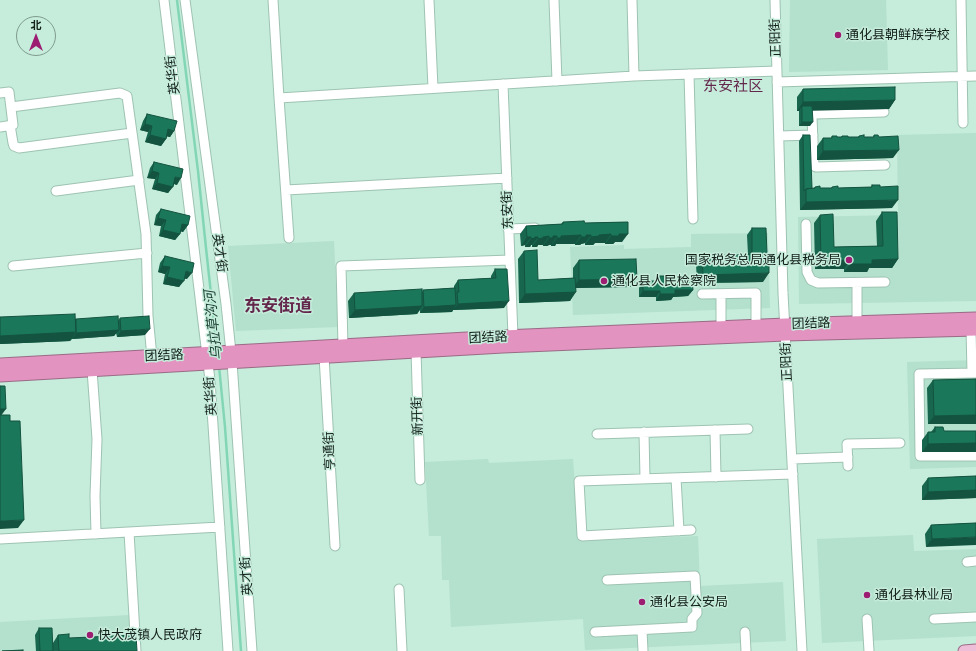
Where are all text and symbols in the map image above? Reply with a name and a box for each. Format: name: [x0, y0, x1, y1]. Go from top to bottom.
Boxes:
north arrow: [16, 16, 56, 56]
text: 北: [31, 18, 42, 32]
street label: 正阳街: [768, 18, 784, 58]
place label: 通化县朝鲜族学校: [846, 27, 950, 43]
marker: 通化县朝鲜族学校: [833, 30, 843, 40]
street label: 英华街: [163, 55, 183, 95]
district label: 东安社区: [703, 78, 763, 96]
street label: 东安街: [500, 190, 516, 230]
street label: 英才街: [209, 233, 229, 273]
place label: 国家税务总局通化县税务局: [685, 252, 841, 268]
marker: 国家税务总局通化县税务局: [844, 255, 854, 265]
place label: 通化县人民检察院: [612, 273, 716, 289]
marker: 通化县人民检察院: [599, 276, 609, 286]
water label: 乌拉草沟河: [202, 289, 226, 361]
district label: 东安街道: [244, 296, 312, 316]
street label: 团结路: [791, 316, 831, 332]
street label: 团结路: [468, 329, 508, 347]
street label: 正阳街: [778, 342, 796, 382]
street label: 团结路: [144, 347, 184, 365]
street label: 英华街: [202, 376, 220, 416]
street label: 新开街: [410, 396, 426, 436]
street label: 亨通街: [321, 431, 339, 471]
street label: 英才街: [238, 556, 256, 596]
place label: 通化县林业局: [875, 587, 953, 603]
marker: 通化县林业局: [862, 590, 872, 600]
place label: 通化县公安局: [650, 594, 728, 610]
marker: 通化县公安局: [637, 597, 647, 607]
place label: 快大茂镇人民政府: [98, 627, 202, 643]
marker: 快大茂镇人民政府: [85, 630, 95, 640]

